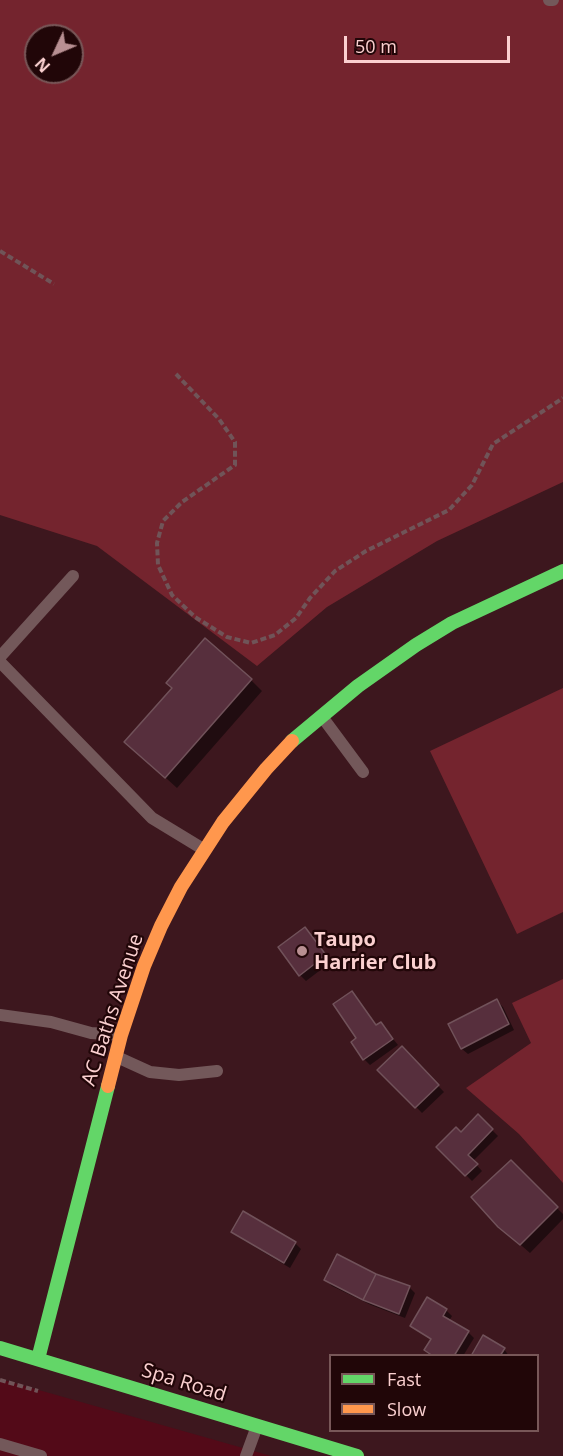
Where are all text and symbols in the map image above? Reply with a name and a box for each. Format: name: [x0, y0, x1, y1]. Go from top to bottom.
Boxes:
north arrow: [24, 24, 84, 84]
scale bar: [347, 24, 514, 62]
text: 50 m: [355, 34, 397, 58]
text: N: [30, 53, 55, 77]
place label: Taupo Harrier Club: [314, 928, 436, 975]
street label: AC Baths Avenue: [77, 931, 149, 1089]
marker: Taupo Harrier Club: [295, 944, 309, 958]
legend: [329, 1354, 539, 1432]
street label: Spa Road: [139, 1359, 229, 1407]
text: Fast: [387, 1367, 421, 1391]
text: Slow: [387, 1397, 426, 1421]

